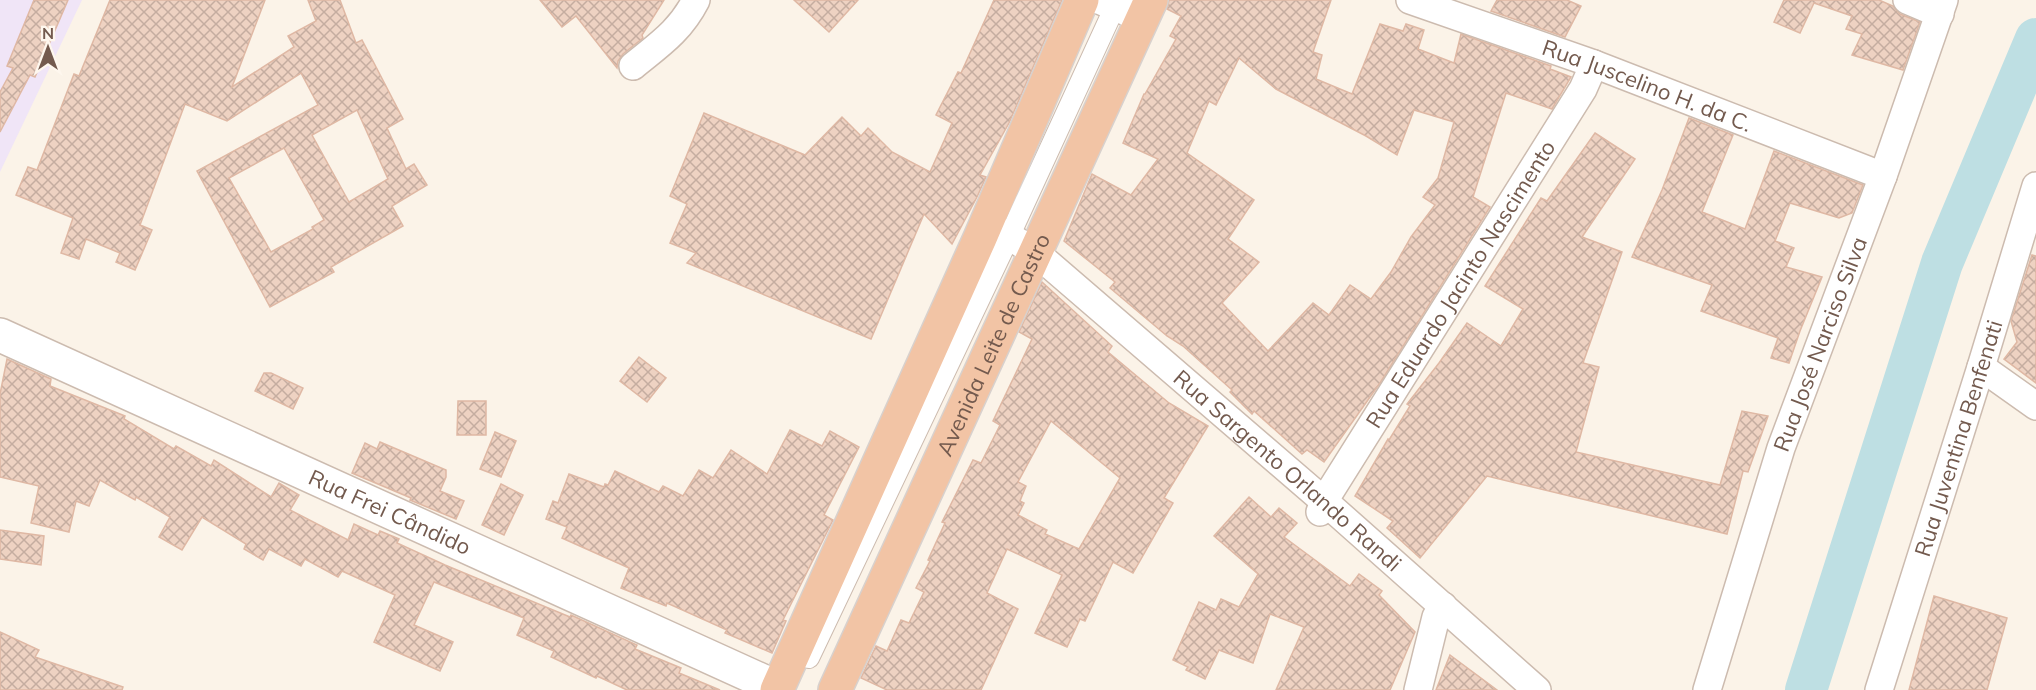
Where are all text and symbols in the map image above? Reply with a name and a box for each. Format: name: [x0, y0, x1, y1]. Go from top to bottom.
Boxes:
north arrow: [18, 18, 78, 78]
text: N: [42, 23, 54, 43]
street label: Rua Juscelino H. da C.: [1538, 33, 1756, 138]
street label: Rua Eduardo Jacinto Nascimento: [1359, 135, 1561, 433]
street label: Avenida Leite de Castro: [930, 229, 1056, 460]
street label: Rua José Narciso Silva: [1767, 233, 1873, 455]
street label: Rua Juventina Benfenati: [1908, 317, 2008, 560]
street label: Rua Sargento Orlando Randi: [1168, 364, 1407, 577]
street label: Rua Frei Cândido: [304, 463, 475, 561]

